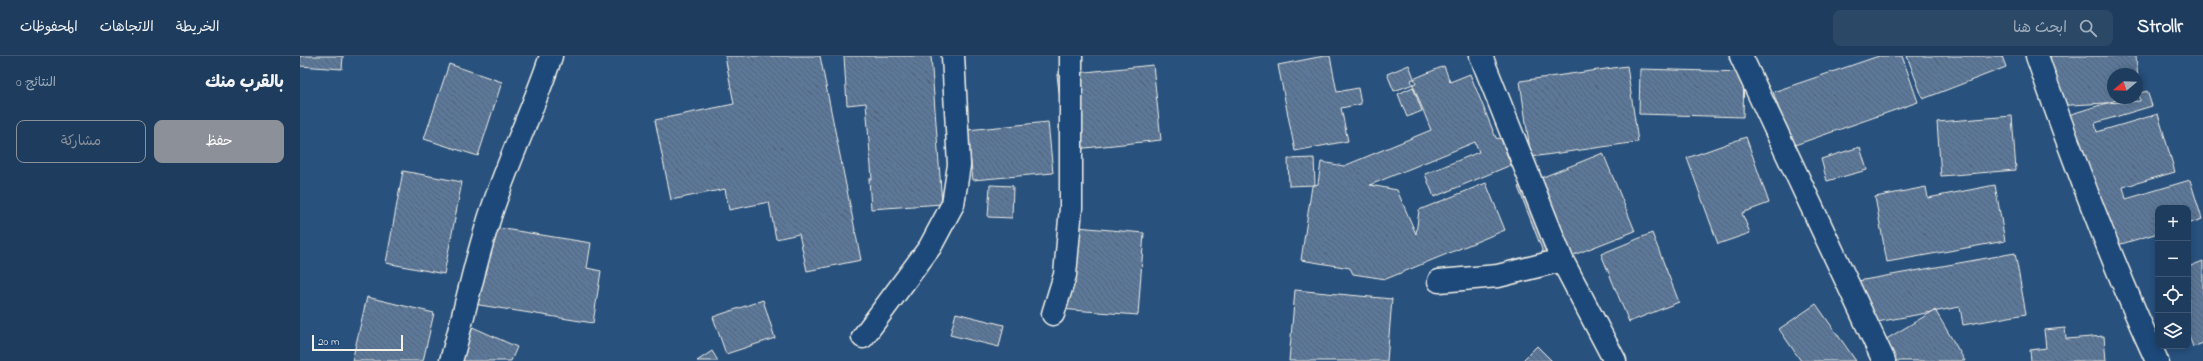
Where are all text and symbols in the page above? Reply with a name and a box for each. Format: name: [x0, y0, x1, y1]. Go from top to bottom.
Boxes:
search box: [1833, 10, 2113, 46]
text: Strollr: [2137, 14, 2183, 41]
text: المحفوظات: [20, 17, 78, 38]
text: الاتجاهات: [100, 17, 154, 38]
text: الخريطة: [176, 17, 219, 38]
text: ابحث هنا: [2013, 17, 2067, 39]
icon: search: [2077, 17, 2099, 39]
north arrow: [2107, 68, 2143, 104]
text: بالقرب منك: [205, 70, 284, 95]
text: النتائج: 0: [16, 73, 56, 92]
button: مشاركة: [16, 120, 146, 163]
button: حفظ: [154, 120, 284, 163]
map controls: [2155, 205, 2191, 349]
button: +: [2155, 205, 2191, 241]
button: −: [2155, 241, 2191, 277]
button: locate: [2155, 277, 2191, 313]
button: layers: [2155, 313, 2191, 349]
scale bar: [312, 333, 403, 352]
text: 20 m: [318, 334, 340, 350]

